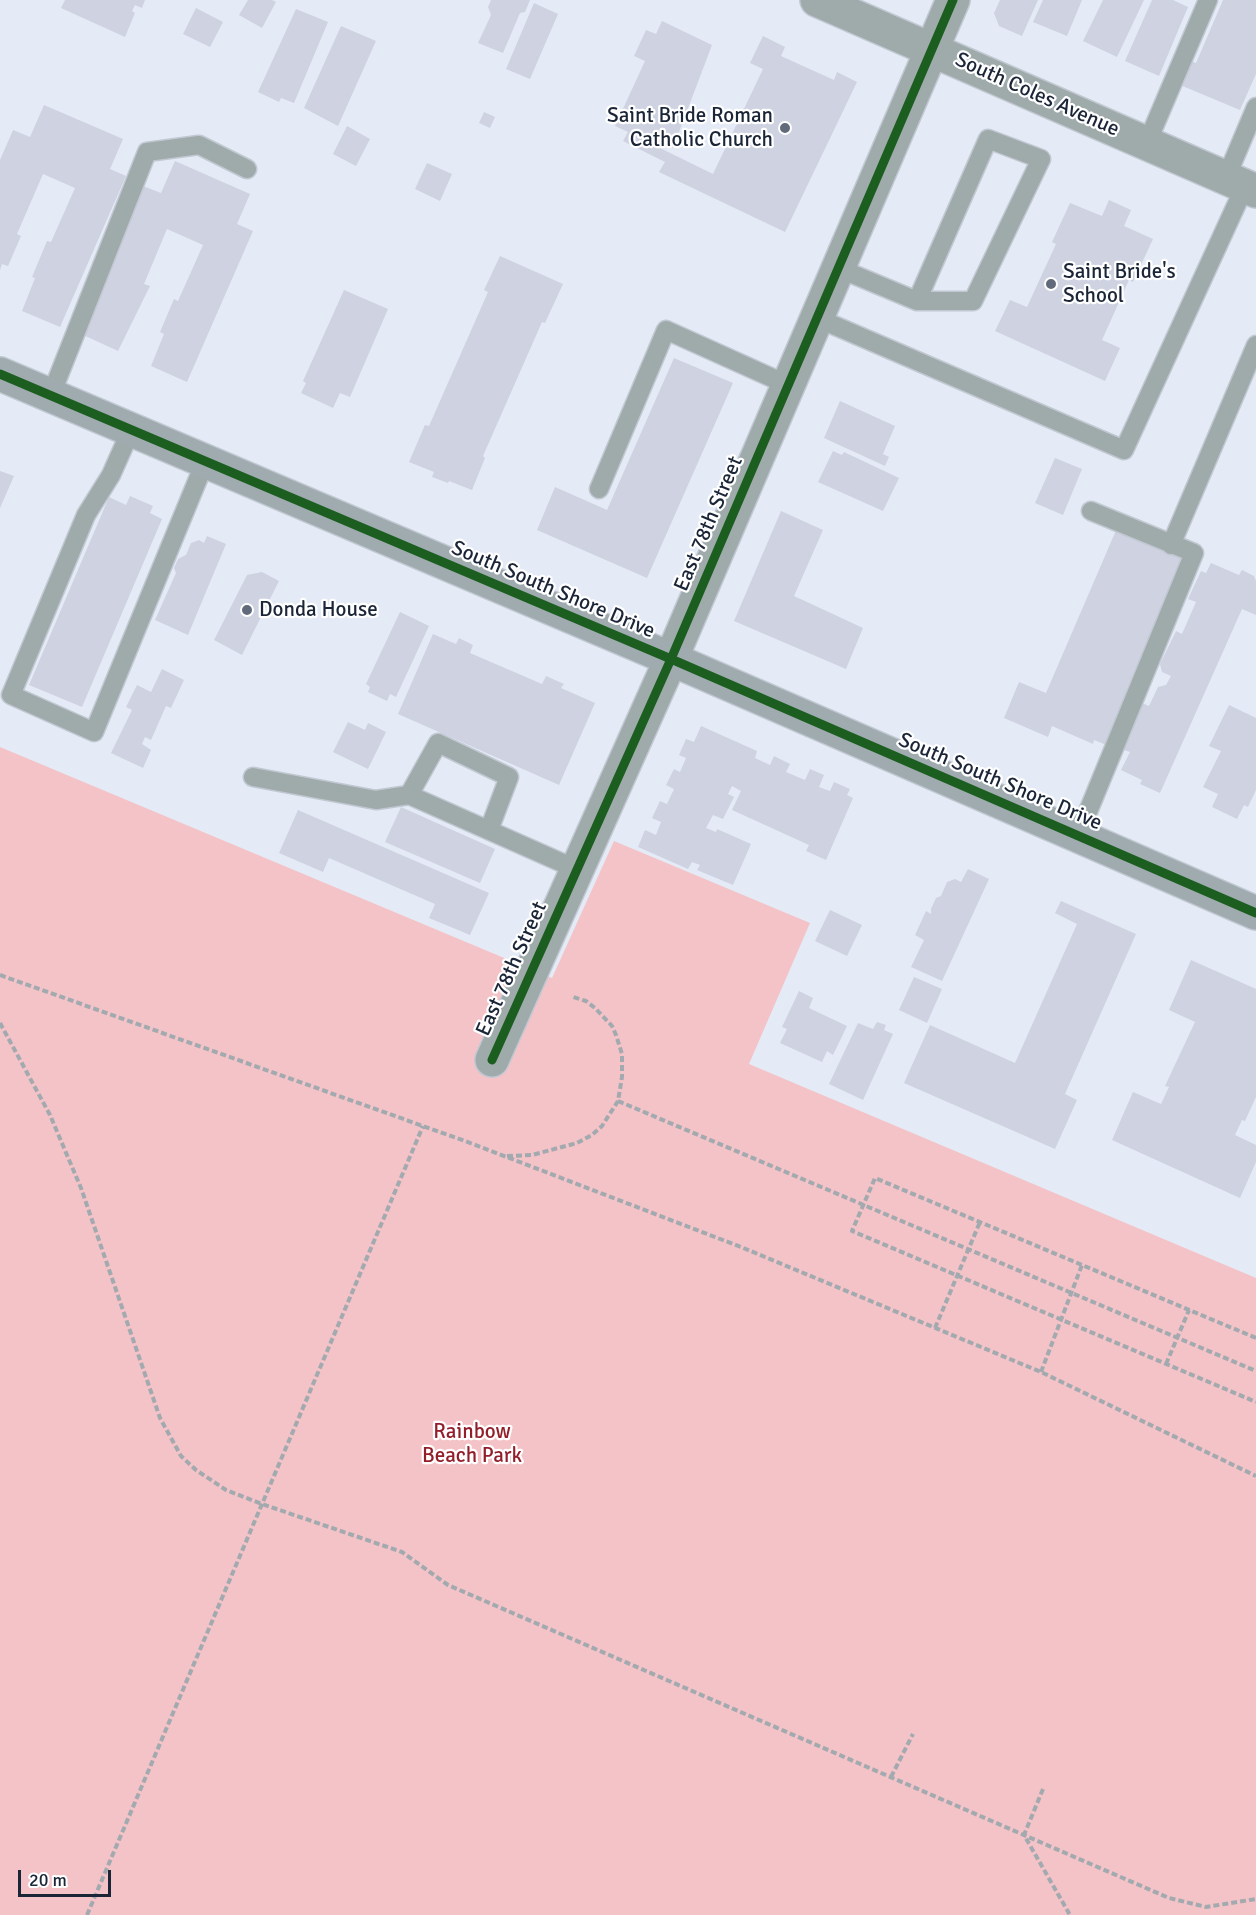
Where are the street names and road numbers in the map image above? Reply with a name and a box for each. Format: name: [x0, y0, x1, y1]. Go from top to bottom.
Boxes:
street label: South Coles Avenue: [951, 48, 1123, 142]
street label: East 78th Street: [669, 453, 749, 595]
street label: South South Shore Drive: [448, 536, 658, 644]
street label: South South Shore Drive: [895, 728, 1105, 836]
street label: East 78th Street: [471, 898, 553, 1040]

